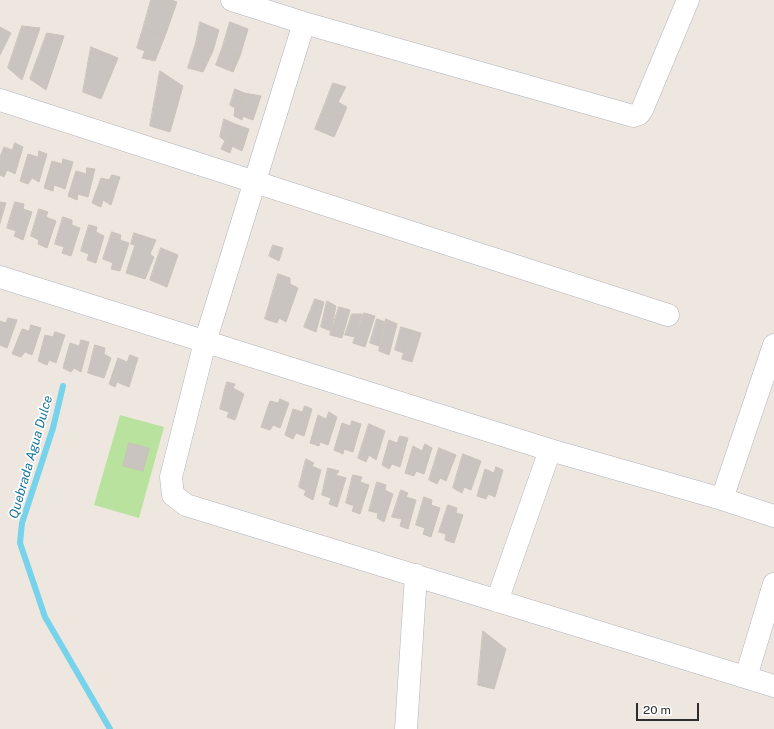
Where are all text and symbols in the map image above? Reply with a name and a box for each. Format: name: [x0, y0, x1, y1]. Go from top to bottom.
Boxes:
water label: Quebrada Agua Dulce: [6, 394, 56, 520]
scale bar: [638, 695, 701, 721]
text: 20 m: [643, 703, 671, 717]

